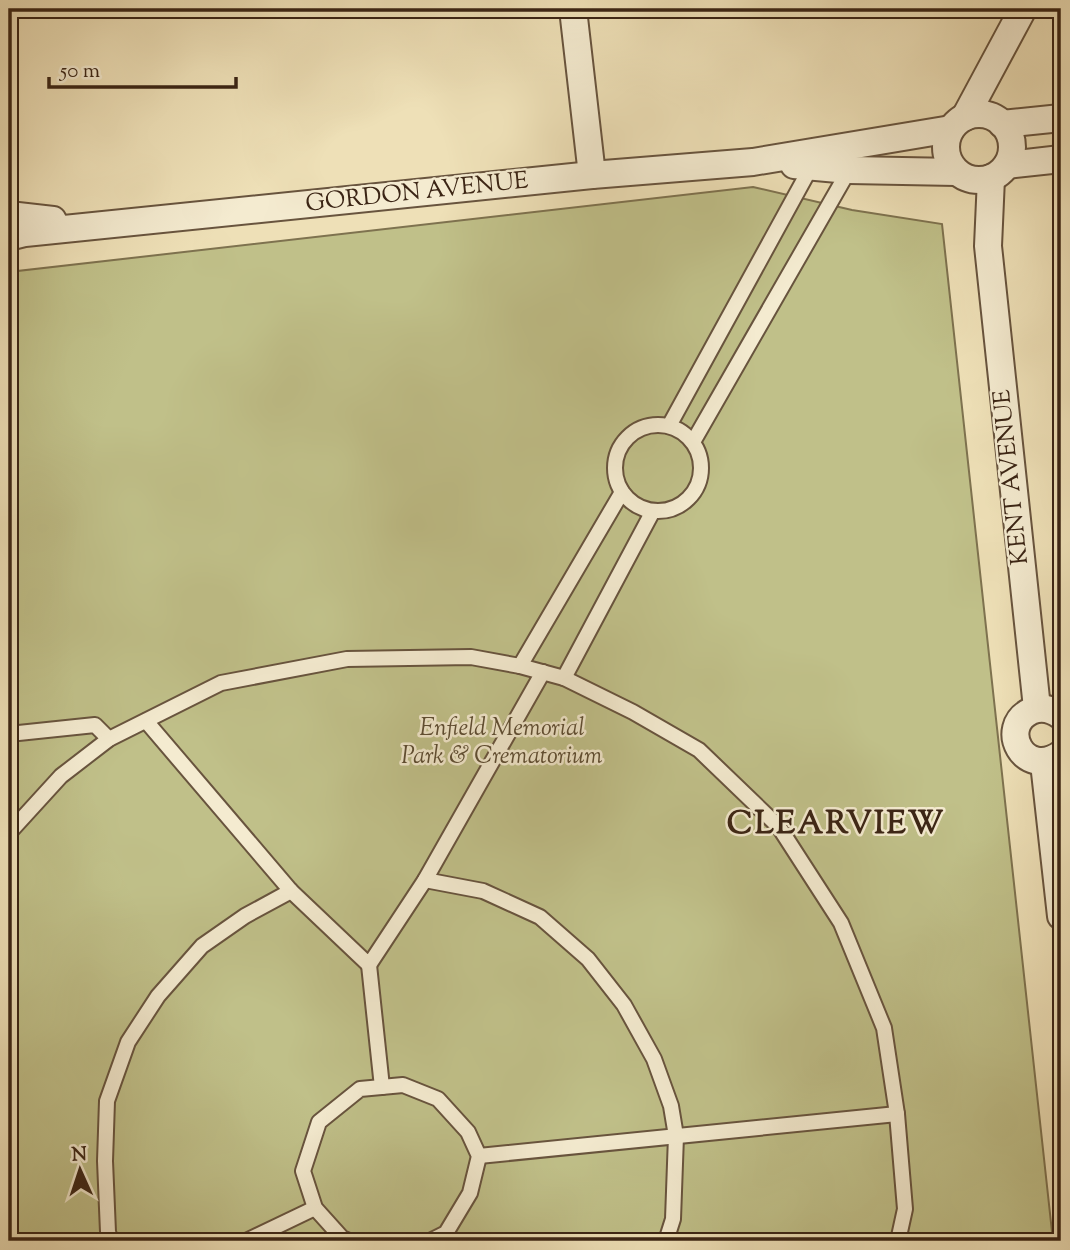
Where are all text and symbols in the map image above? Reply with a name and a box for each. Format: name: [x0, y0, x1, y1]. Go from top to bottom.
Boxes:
scale bar: [49, 46, 236, 90]
text: 50 m: [59, 57, 100, 87]
street label: GORDON AVENUE: [304, 164, 531, 222]
street label: KENT AVENUE: [986, 387, 1038, 566]
park label: Enfield Memorial Park & Crematorium: [401, 712, 603, 774]
district label: CLEARVIEW: [727, 802, 945, 848]
north arrow: [46, 1134, 116, 1204]
text: N: [71, 1142, 88, 1169]

